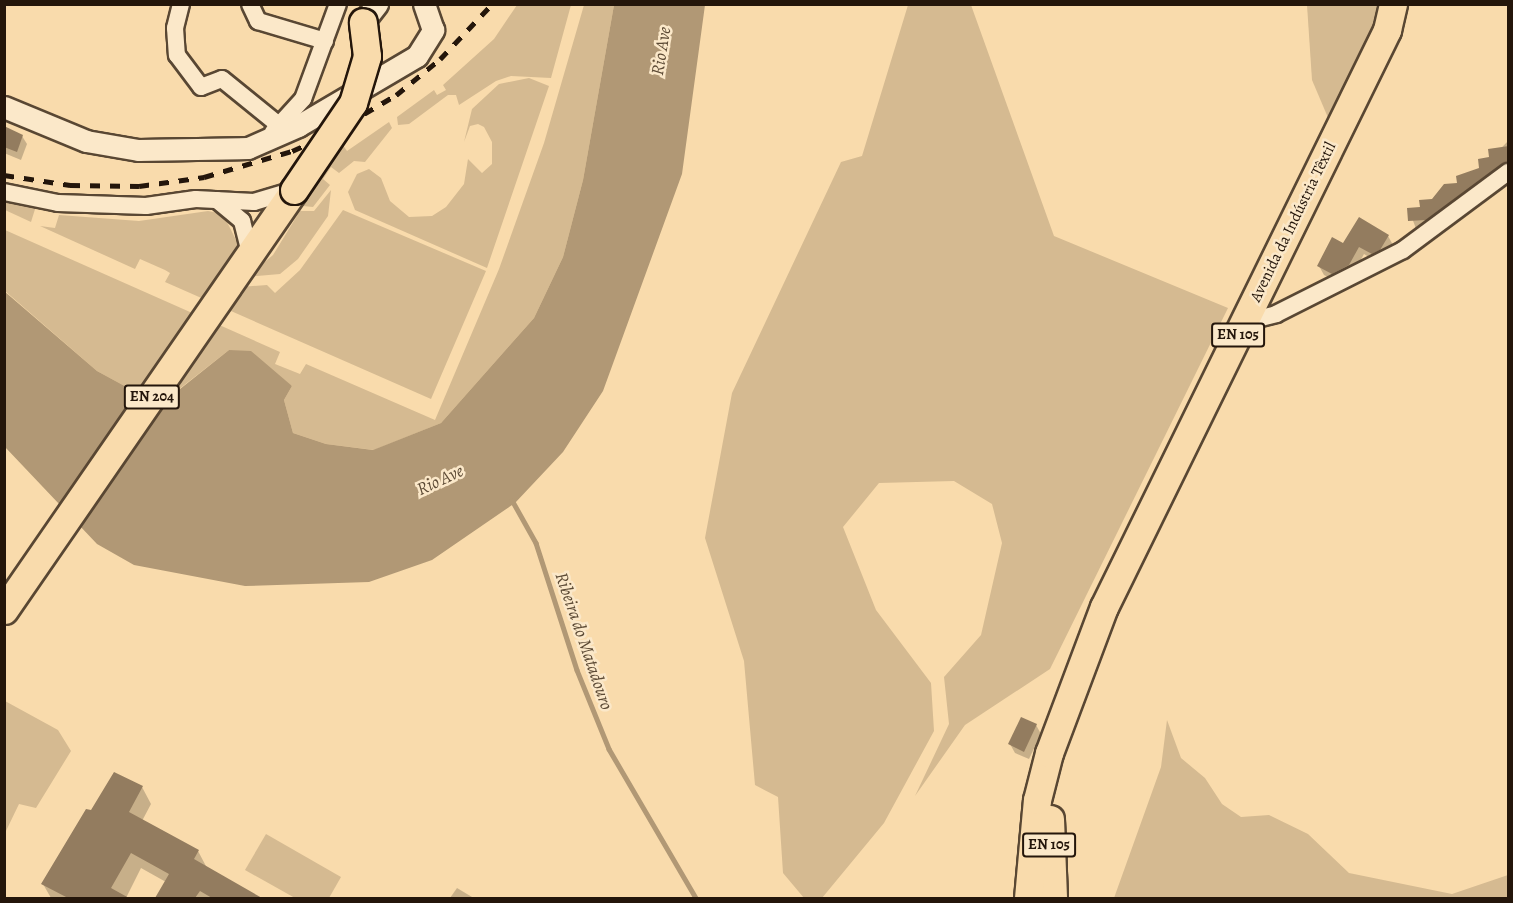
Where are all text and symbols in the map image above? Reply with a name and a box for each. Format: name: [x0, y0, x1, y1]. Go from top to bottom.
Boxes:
water label: Rio Ave: [647, 25, 675, 77]
street label: Avenida da Indústria Têxtil: [1246, 139, 1340, 305]
road number: EN 105: [1211, 323, 1265, 347]
road number: EN 204: [124, 385, 180, 409]
water label: Rio Ave: [413, 460, 467, 500]
water label: Ribeira do Matadouro: [550, 569, 618, 713]
road number: EN 105: [1022, 833, 1076, 857]

